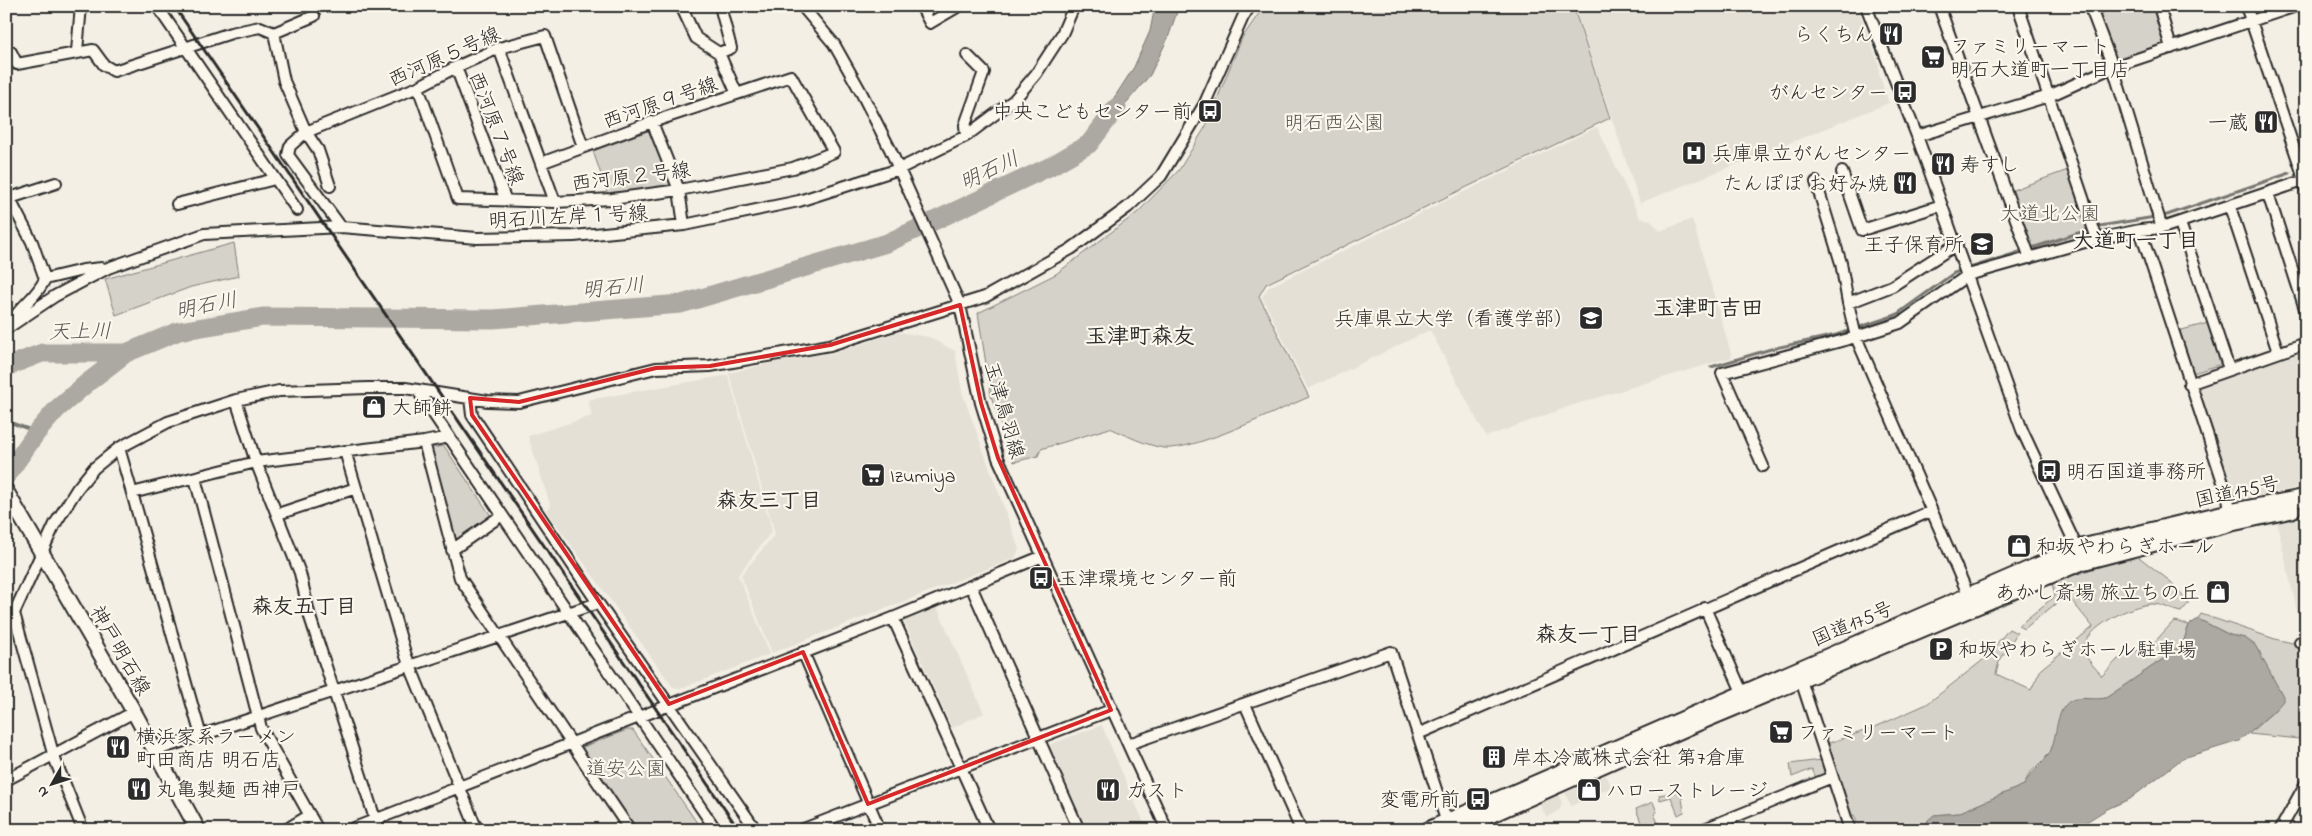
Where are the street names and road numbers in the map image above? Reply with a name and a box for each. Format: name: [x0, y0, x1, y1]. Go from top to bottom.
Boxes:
street label: 西河原５号線: [384, 21, 506, 96]
street label: 西河原７号線: [460, 68, 530, 190]
street label: 西河原９号線: [599, 71, 722, 138]
street label: 西河原２号線: [570, 157, 693, 200]
street label: 明石川左岸１号線: [487, 200, 649, 237]
street label: 玉津鳥羽線: [975, 359, 1030, 463]
street label: 国道175号: [2192, 470, 2283, 517]
street label: 国道175号: [1808, 595, 1898, 655]
street label: 神戸明石線: [81, 601, 156, 702]

